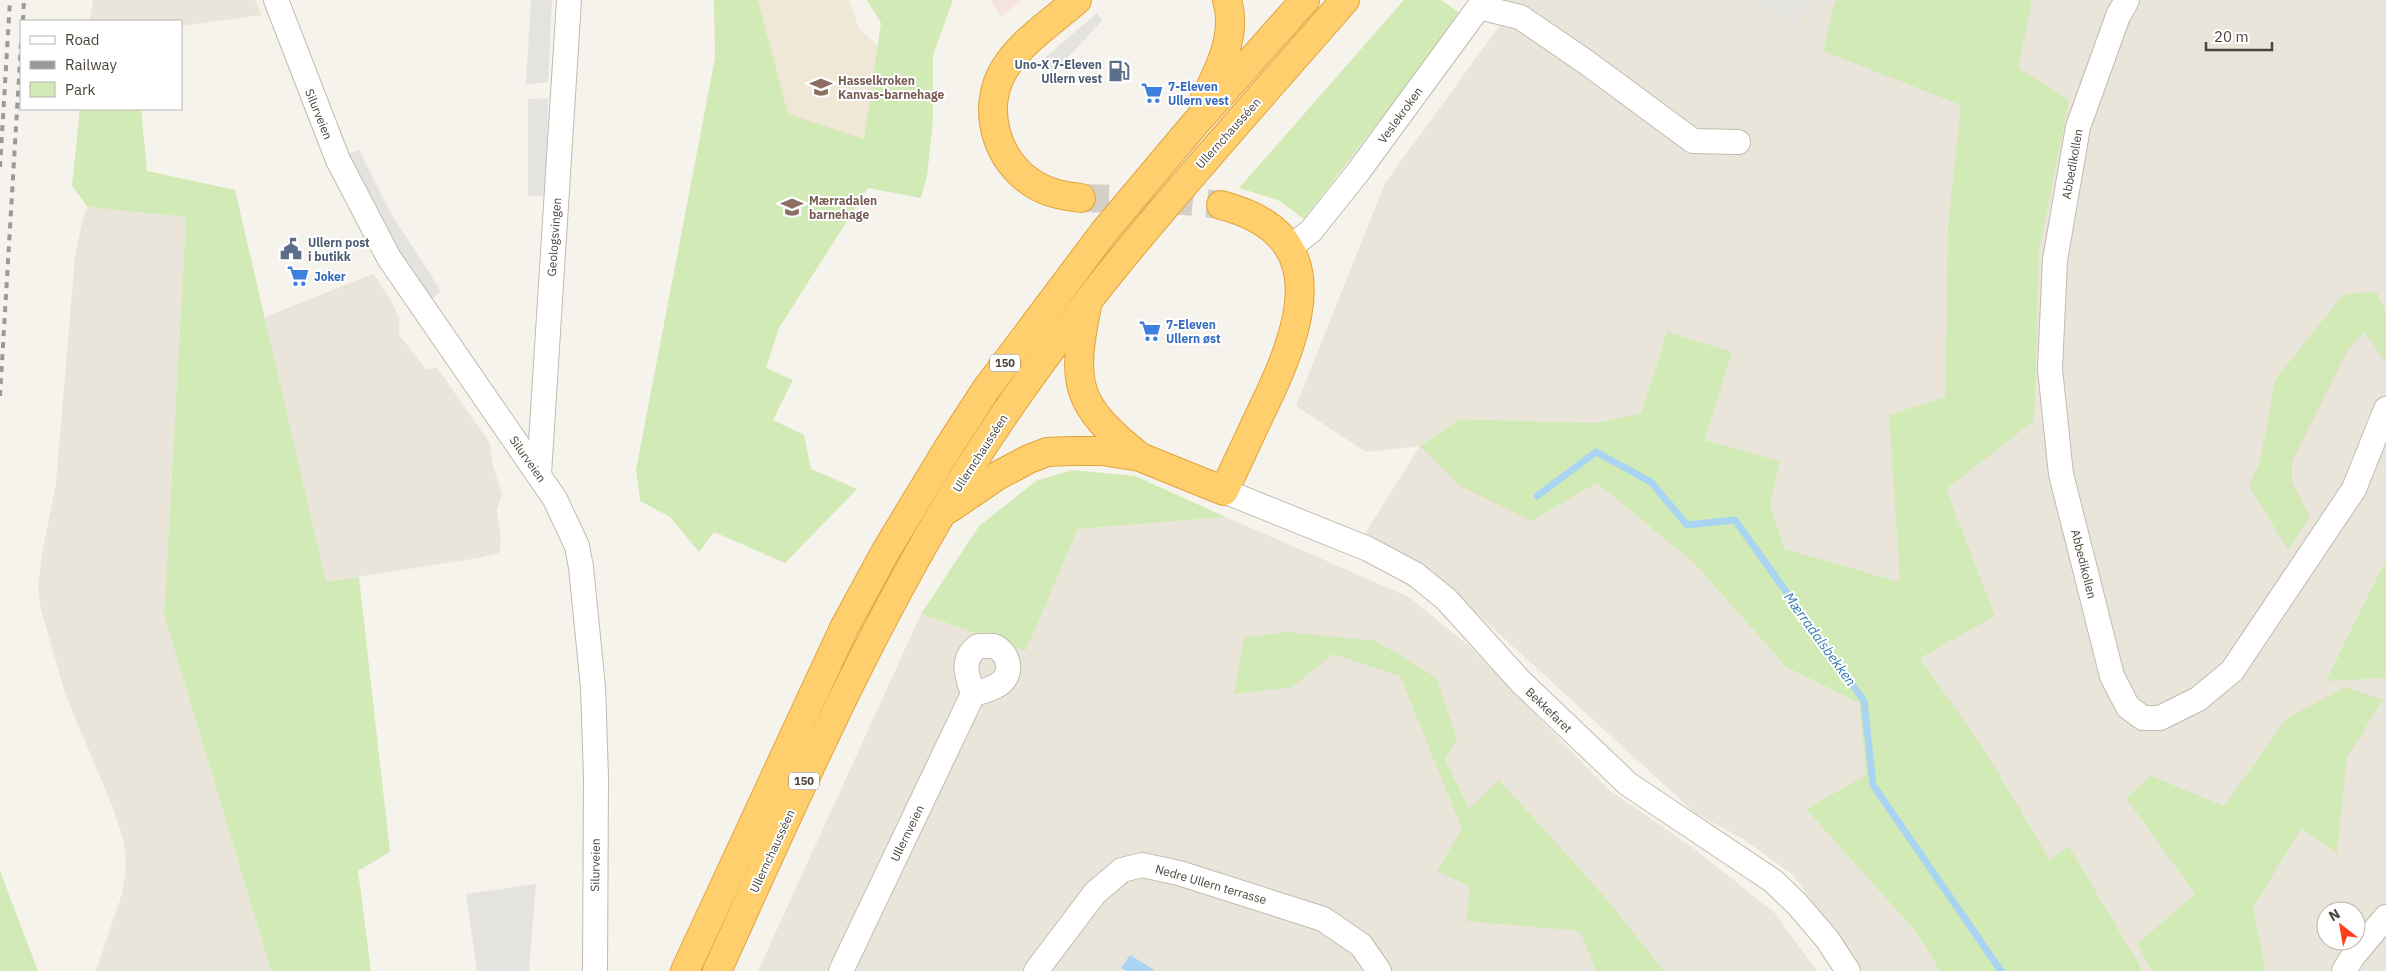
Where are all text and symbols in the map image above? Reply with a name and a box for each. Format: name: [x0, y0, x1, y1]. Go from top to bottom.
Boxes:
legend: [20, 20, 182, 110]
scale bar: [2206, 20, 2272, 52]
text: 20 m: [2214, 27, 2249, 46]
text: Road: [65, 30, 100, 49]
text: Railway: [65, 55, 118, 74]
place label: Uno-X 7-Eleven Ullern vest: [1014, 57, 1102, 86]
fuel station icon: Uno-X 7-Eleven Ullern vest: [1106, 58, 1132, 84]
place label: Hasselkroken Kanvas-barnehage: [838, 73, 945, 102]
school or university icon: Hasselkroken Kanvas-barnehage: [808, 74, 834, 100]
place label: 7-Eleven Ullern vest: [1168, 79, 1229, 108]
text: Park: [65, 80, 95, 99]
supermarket icon: 7-Eleven Ullern vest: [1139, 80, 1165, 106]
street label: Veslekroken: [1374, 84, 1426, 146]
street label: Silurveien: [302, 86, 336, 142]
street label: Ullernchausséen: [1192, 94, 1264, 172]
street label: Abbedikollen: [2058, 128, 2086, 200]
place label: Mærradalen barnehage: [809, 193, 877, 222]
school or university icon: Mærradalen barnehage: [779, 194, 805, 220]
street label: Geologsvingen: [544, 197, 564, 277]
place label: Ullern post i butikk: [308, 235, 370, 264]
public building icon: Ullern post i butikk: [278, 236, 304, 262]
supermarket icon: Joker: [285, 263, 311, 289]
place label: Joker: [314, 269, 346, 284]
place label: 7-Eleven Ullern øst: [1166, 317, 1221, 346]
supermarket icon: 7-Eleven Ullern øst: [1137, 318, 1163, 344]
road number: 150: [990, 354, 1020, 372]
street label: Ullernchausséen: [949, 411, 1011, 495]
street label: Silurveien: [507, 433, 549, 485]
street label: Abbedikollen: [2068, 528, 2100, 600]
water label: Mærradalsbekken: [1780, 589, 1860, 689]
street label: Bekkefaret: [1523, 684, 1575, 736]
road number: 150: [789, 772, 819, 789]
street label: Ullernveien: [887, 802, 927, 864]
street label: Ullernchausséen: [746, 807, 798, 895]
street label: Silurveien: [587, 838, 603, 892]
street label: Nedre Ullern terrasse: [1154, 861, 1269, 907]
north arrow: [2316, 901, 2366, 951]
text: N: [2325, 905, 2343, 925]

